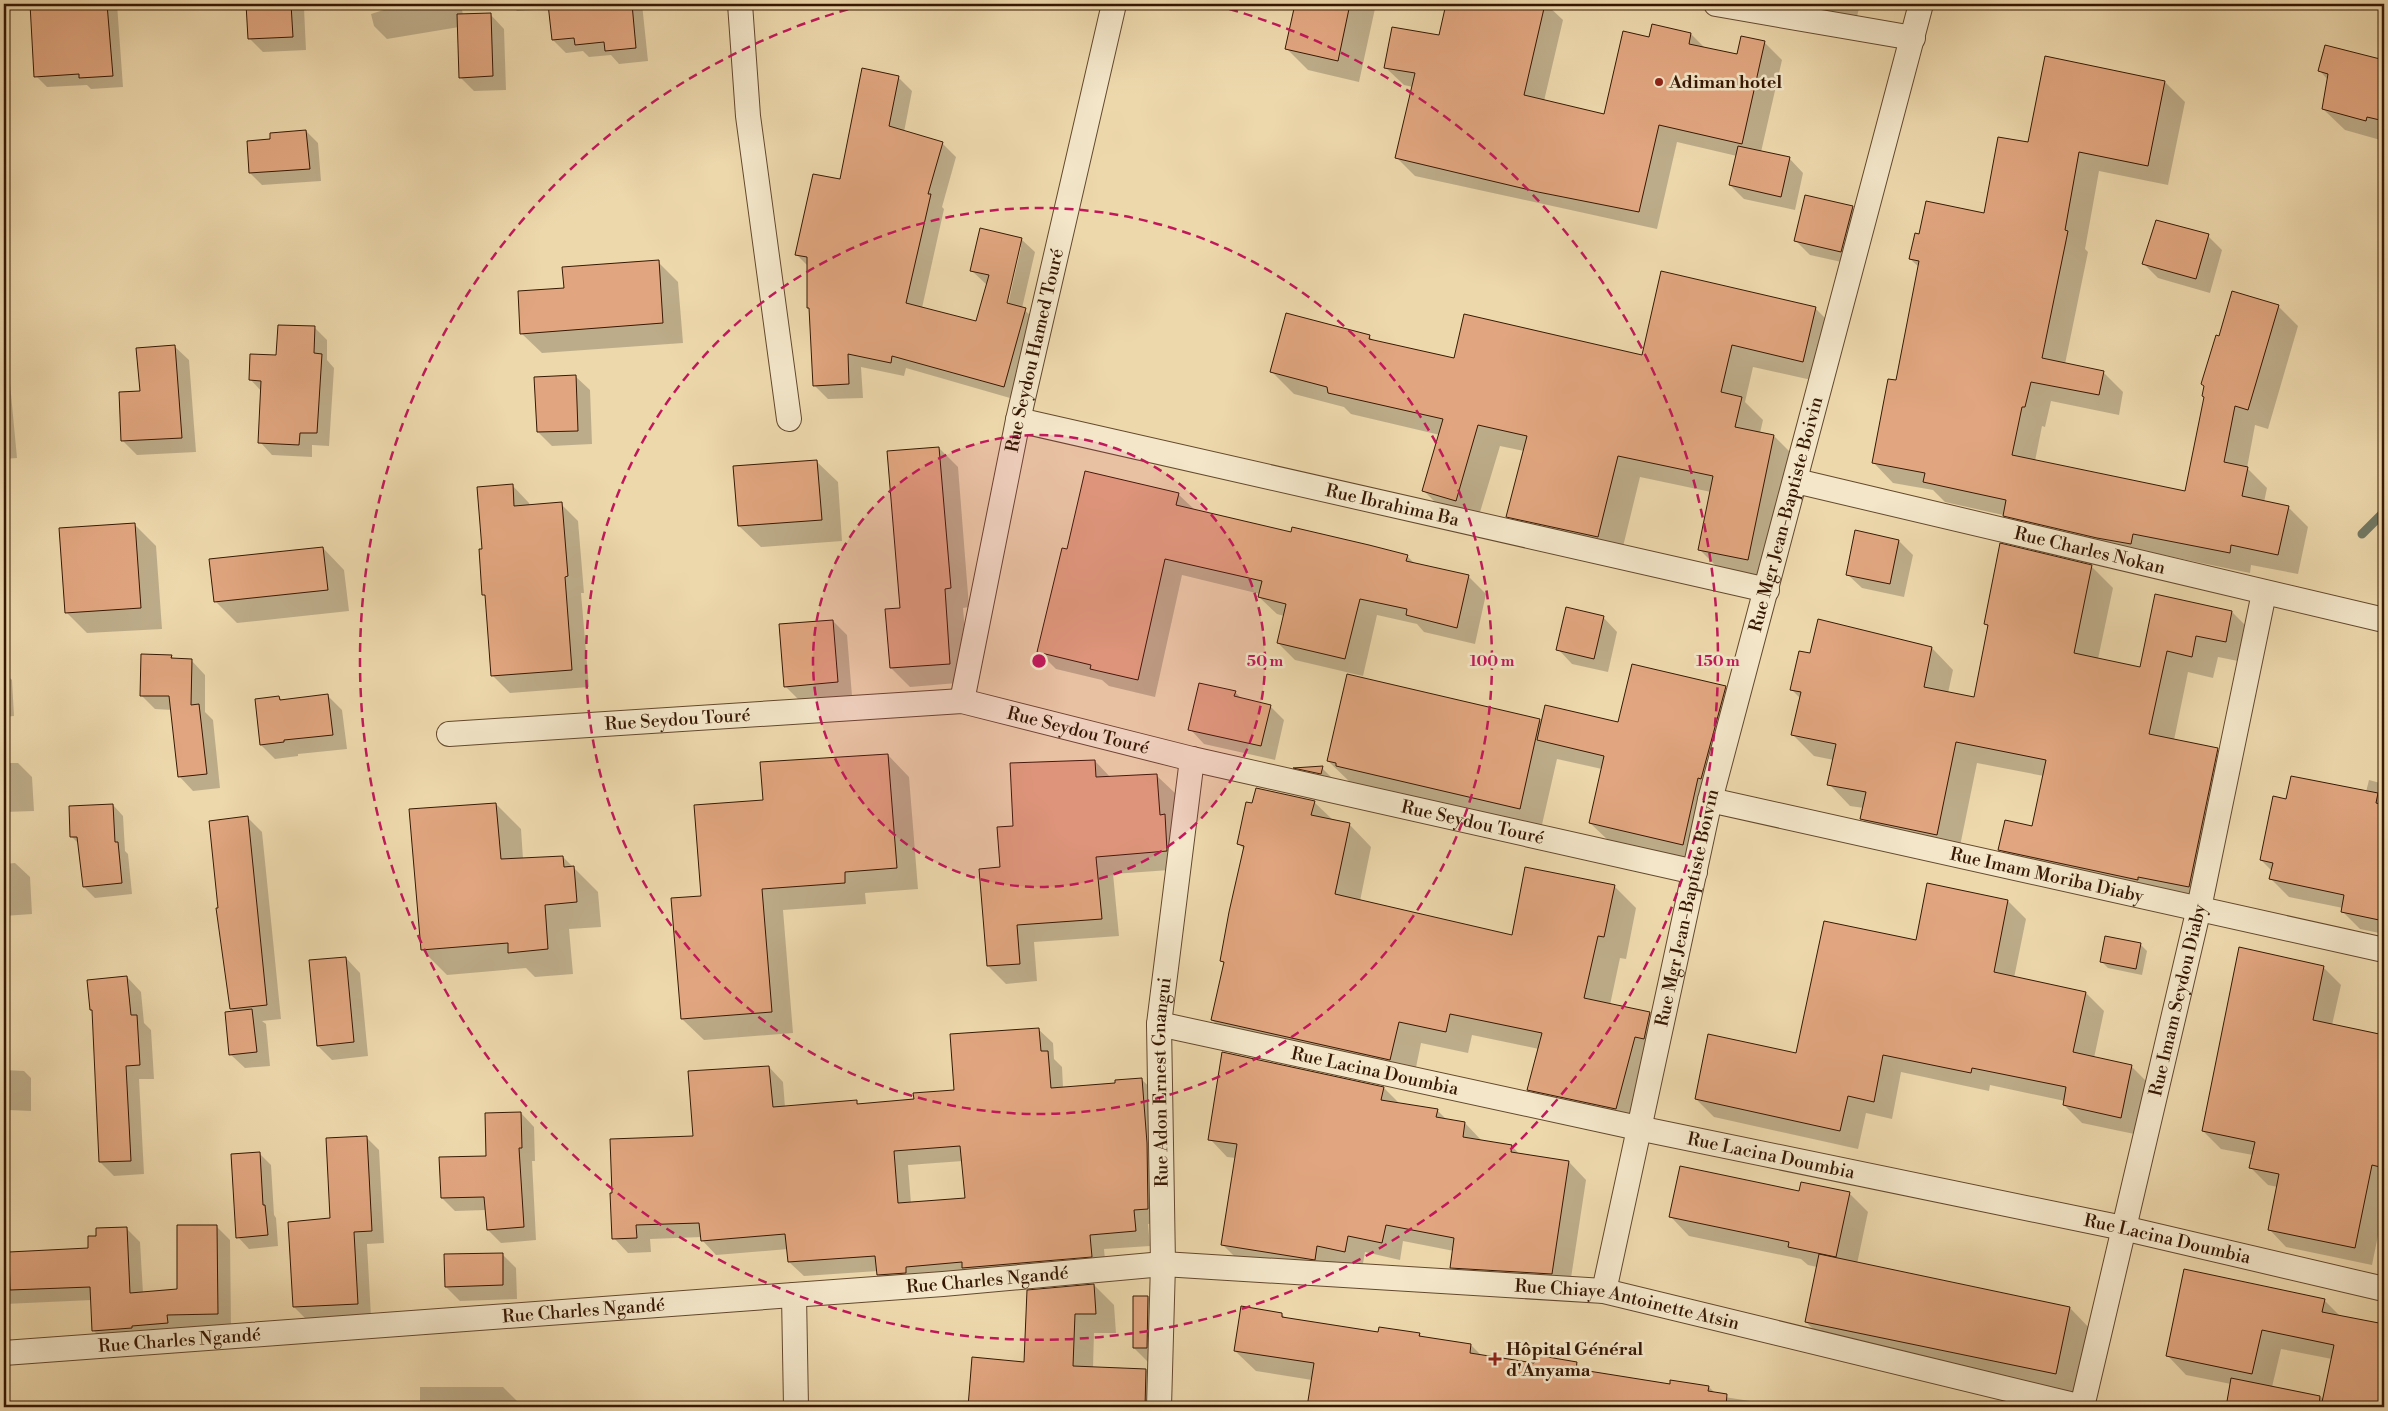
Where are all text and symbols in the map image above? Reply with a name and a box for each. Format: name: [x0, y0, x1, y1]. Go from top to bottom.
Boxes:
place label: Adiman hotel: [1668, 71, 1782, 94]
marker: Adiman hotel: [1653, 76, 1665, 88]
street label: Rue Seydou Hamed Touré: [1001, 246, 1069, 454]
street label: Rue Mgr Jean-Baptiste Boivin: [1744, 394, 1828, 634]
street label: Rue Ibrahima Ba: [1323, 479, 1462, 532]
street label: Rue Charles Nokan: [2012, 522, 2168, 580]
centre of rings: [1030, 652, 1048, 670]
text: 50 m: [1247, 652, 1283, 671]
text: 100 m: [1470, 652, 1515, 671]
text: 150 m: [1696, 652, 1740, 671]
street label: Rue Seydou Touré: [1005, 702, 1152, 760]
street label: Rue Seydou Touré: [604, 704, 751, 736]
street label: Rue Mgr Jean-Baptiste Boivin: [1650, 786, 1724, 1029]
street label: Rue Seydou Touré: [1399, 795, 1546, 850]
street label: Rue Imam Moriba Diaby: [1948, 843, 2146, 908]
street label: Rue Imam Seydou Diaby: [2144, 901, 2212, 1099]
street label: Rue Adon Ernest Gnangui: [1148, 976, 1177, 1187]
street label: Rue Lacina Doumbia: [1289, 1042, 1462, 1101]
street label: Rue Lacina Doumbia: [1685, 1127, 1858, 1185]
street label: Rue Lacina Doumbia: [2082, 1209, 2254, 1270]
street label: Rue Charles Ngandé: [905, 1262, 1070, 1299]
street label: Rue Chiaye Antoinette Atsin: [1514, 1275, 1742, 1336]
street label: Rue Charles Ngandé: [501, 1293, 666, 1328]
street label: Rue Charles Ngandé: [97, 1323, 262, 1358]
place label: Hôpital Général d'Anyama: [1506, 1338, 1643, 1382]
marker: Hôpital Général d'Anyama: [1488, 1352, 1502, 1366]

